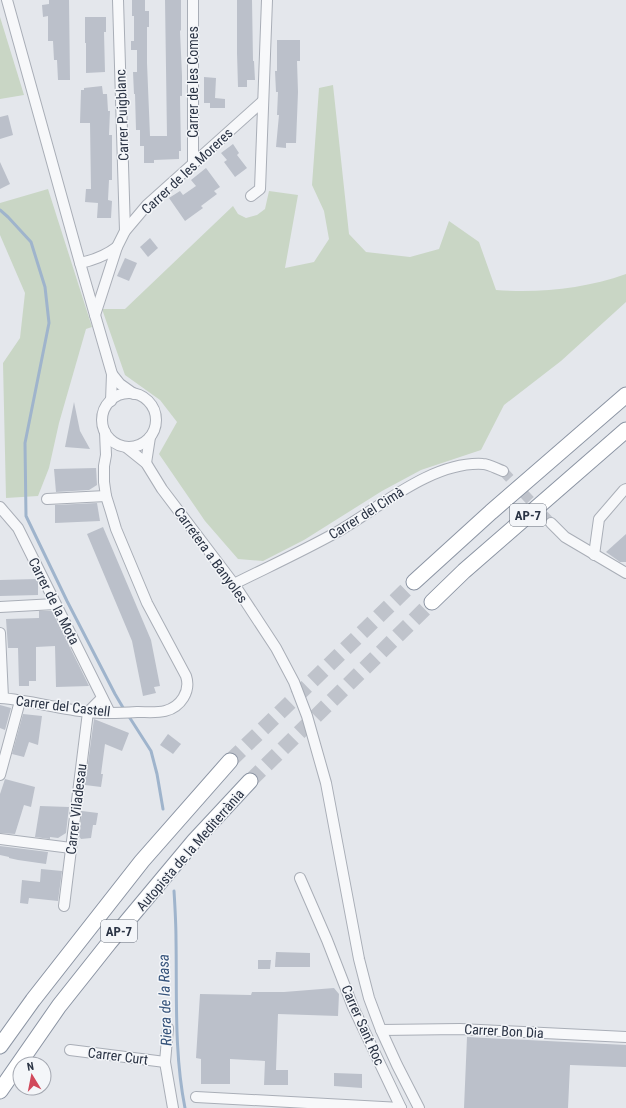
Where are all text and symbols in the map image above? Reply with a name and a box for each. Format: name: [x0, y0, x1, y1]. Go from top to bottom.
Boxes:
street label: Carrer de les Comes: [185, 26, 201, 138]
street label: Carrer Puigblanc: [112, 69, 132, 161]
street label: Carrer de les Moreres: [138, 125, 236, 217]
street label: Carrer del Cimà: [326, 484, 406, 542]
street label: Carretera a Banyoles: [171, 504, 251, 606]
road number: AP-7: [510, 504, 546, 526]
street label: Carrer de la Mota: [25, 555, 83, 647]
street label: Carrer del Castell: [15, 692, 111, 720]
street label: Carrer Viladesau: [62, 763, 90, 855]
street label: Autopista de la Mediterrània: [133, 786, 247, 914]
road number: AP-7: [101, 920, 137, 942]
water label: Riera de la Rasa: [154, 954, 176, 1046]
street label: Carrer Sant Roc: [338, 982, 388, 1068]
street label: Carrer Bon Dia: [464, 1021, 544, 1041]
street label: Carrer Curt: [87, 1044, 149, 1068]
north arrow: [12, 1056, 52, 1096]
text: N: [26, 1060, 35, 1074]

